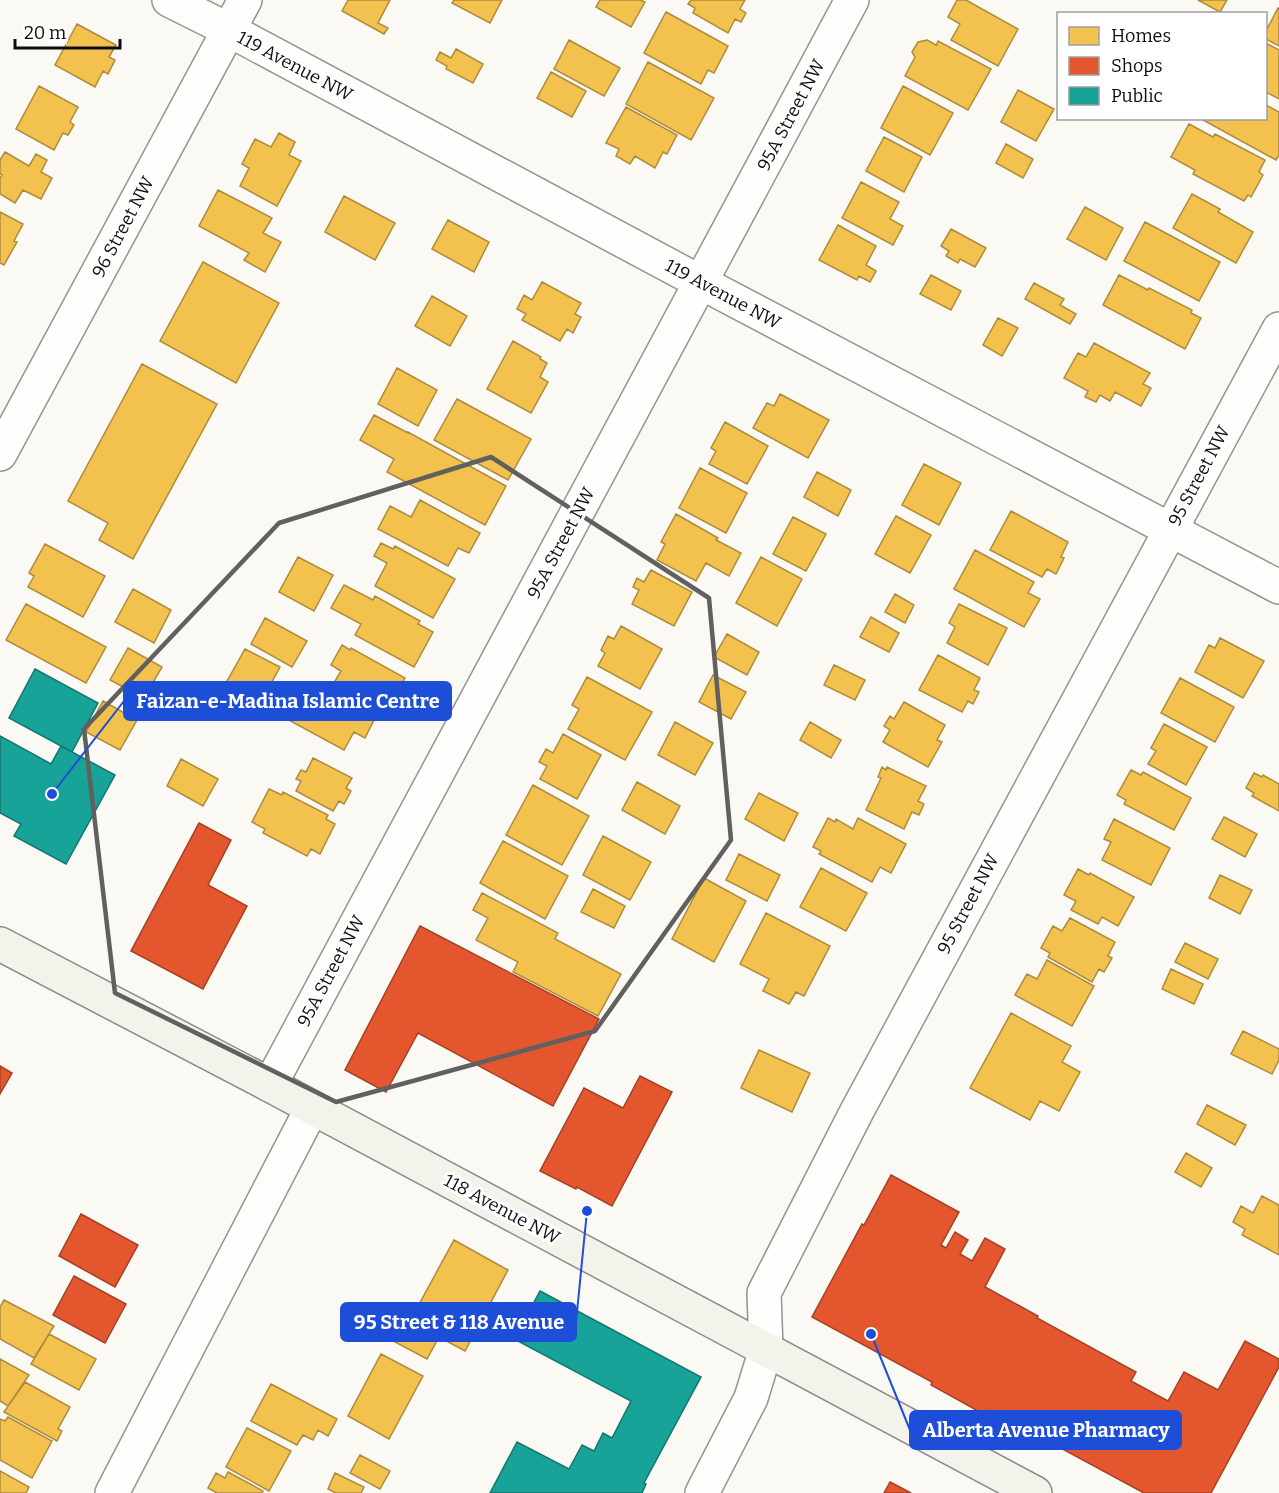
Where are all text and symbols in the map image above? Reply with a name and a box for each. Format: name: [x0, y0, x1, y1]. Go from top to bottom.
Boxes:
scale bar: [15, 12, 120, 50]
legend: [1057, 12, 1267, 120]
text: 20 m: [24, 22, 66, 44]
text: Homes: [1111, 25, 1171, 47]
street label: 119 Avenue NW: [233, 26, 357, 106]
street label: 95A Street NW: [752, 55, 830, 175]
text: Shops: [1111, 55, 1163, 77]
text: Public: [1111, 85, 1163, 107]
street label: 96 Street NW: [87, 172, 159, 281]
street label: 119 Avenue NW: [661, 254, 785, 334]
street label: 95 Street NW: [1163, 422, 1235, 530]
street label: 95A Street NW: [522, 483, 600, 603]
callout: Faizan-e-Madina Islamic Centre: [124, 682, 451, 720]
text: Faizan-e-Madina Islamic Centre: [136, 689, 440, 713]
street label: 95 Street NW: [932, 850, 1004, 958]
street label: 95A Street NW: [292, 911, 370, 1031]
street label: 118 Avenue NW: [440, 1169, 564, 1249]
callout: 95 Street & 118 Avenue: [341, 1303, 576, 1341]
text: 95 Street & 118 Avenue: [354, 1310, 564, 1334]
callout: Alberta Avenue Pharmacy: [910, 1411, 1181, 1449]
text: Alberta Avenue Pharmacy: [922, 1418, 1170, 1442]

